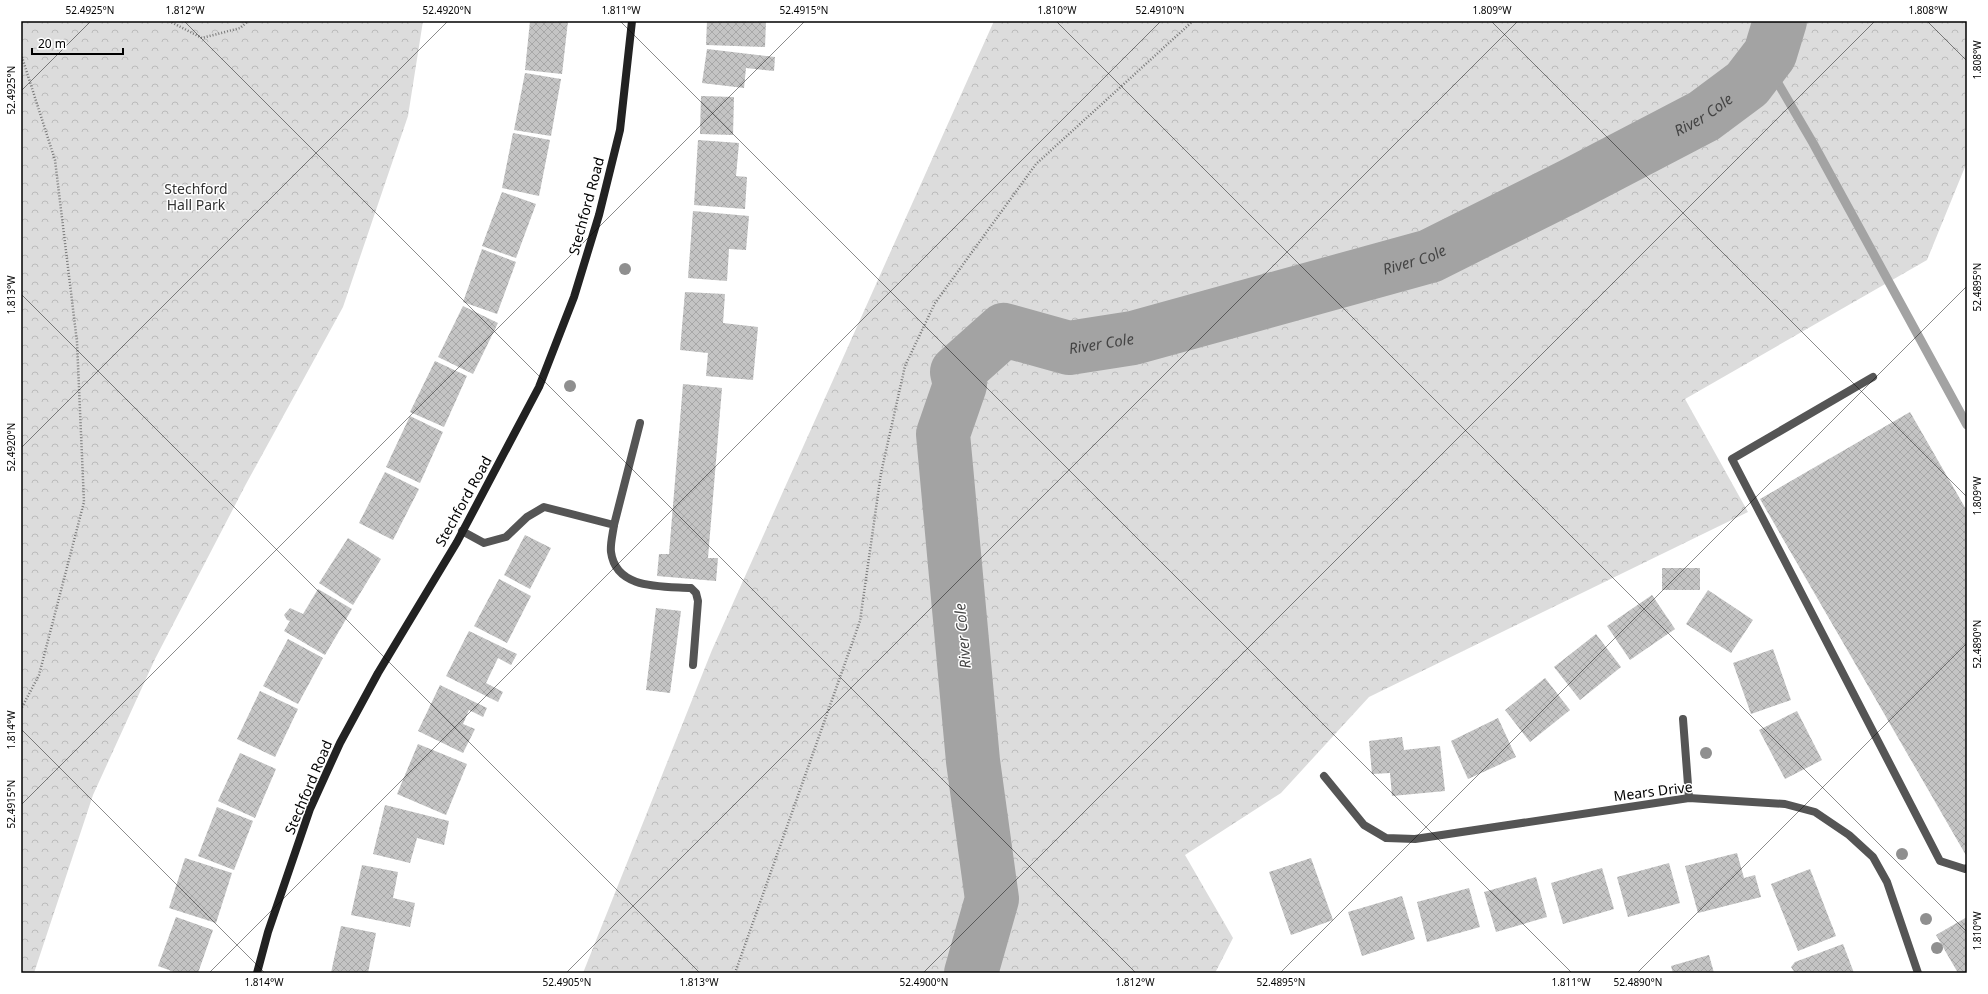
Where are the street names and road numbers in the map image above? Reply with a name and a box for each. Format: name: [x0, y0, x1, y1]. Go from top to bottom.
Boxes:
street label: Stechford Road: [564, 155, 608, 257]
street label: Stechford Road: [430, 452, 496, 550]
street label: Stechford Road: [280, 737, 336, 837]
street label: Mears Drive: [1613, 777, 1694, 805]

